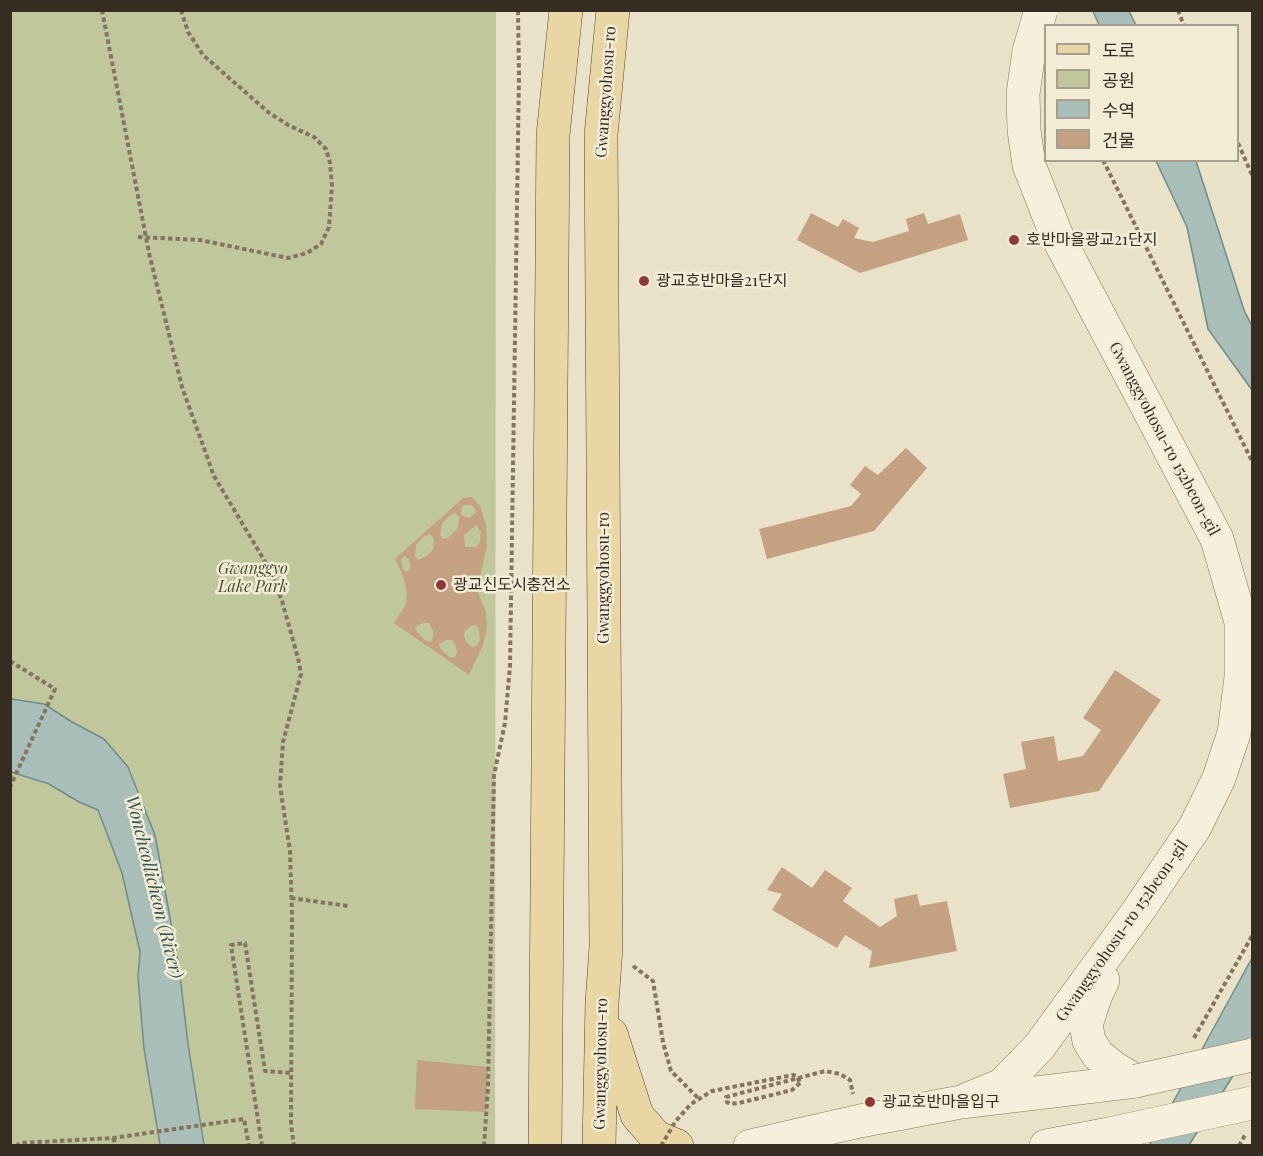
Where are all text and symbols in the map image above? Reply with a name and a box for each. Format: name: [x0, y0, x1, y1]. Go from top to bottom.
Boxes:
legend: [1044, 24, 1239, 162]
street label: Gwanggyohosu-ro: [592, 25, 620, 159]
text: 도로: [1102, 38, 1135, 62]
text: 공원: [1102, 68, 1135, 92]
text: 수역: [1102, 98, 1135, 122]
text: 건물: [1102, 128, 1135, 152]
place label: 호반마을광교21단지: [1026, 230, 1157, 250]
marker: 호반마을광교21단지: [1007, 233, 1021, 247]
place label: 광교호반마을21단지: [656, 271, 787, 291]
marker: 광교호반마을21단지: [637, 274, 651, 288]
street label: Gwanggyohosu-ro 152beon-gil: [1105, 339, 1223, 539]
street label: Gwanggyohosu-ro: [594, 512, 614, 644]
park label: Gwanggyo Lake Park: [218, 559, 288, 597]
place label: 광교신도시충전소: [453, 575, 571, 595]
marker: 광교신도시충전소: [434, 578, 448, 592]
water label: Woncheollicheon (River): [121, 793, 187, 981]
street label: Gwanggyohosu-ro 152beon-gil: [1052, 837, 1192, 1025]
street label: Gwanggyohosu-ro: [590, 998, 612, 1130]
place label: 광교호반마을입구: [882, 1092, 1000, 1112]
marker: 광교호반마을입구: [863, 1095, 877, 1109]

